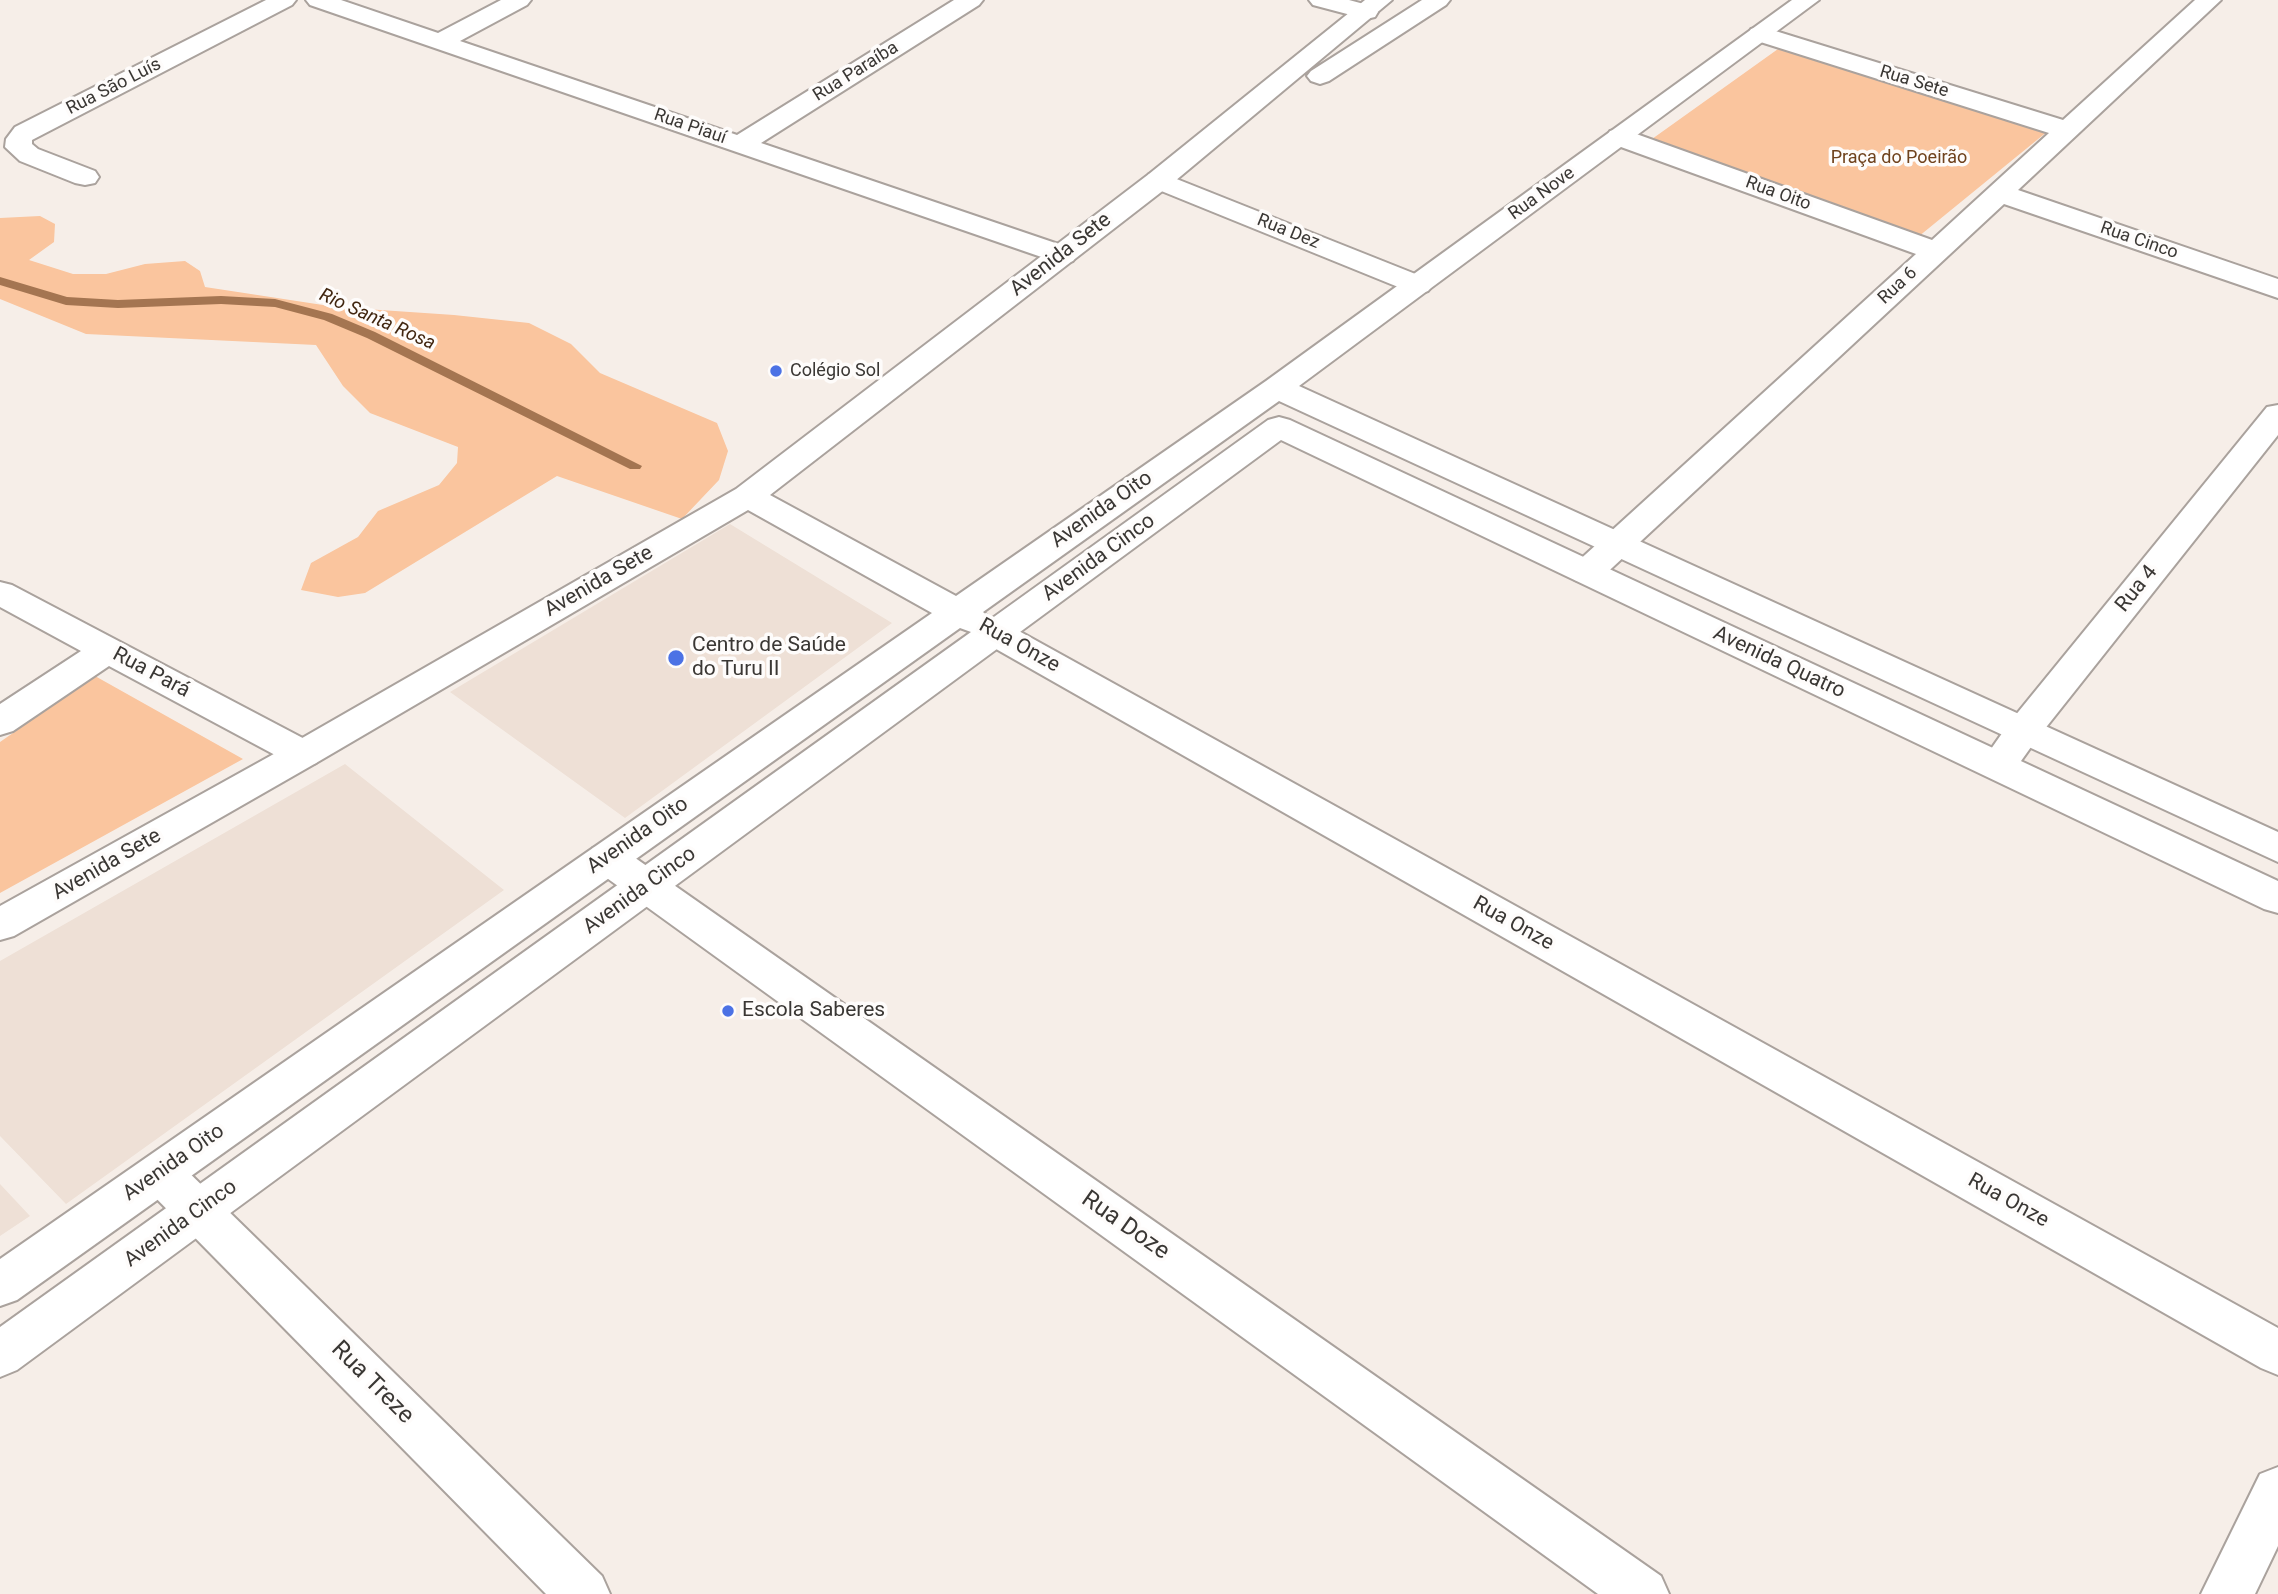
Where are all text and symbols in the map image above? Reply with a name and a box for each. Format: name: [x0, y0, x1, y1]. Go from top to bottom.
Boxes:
street label: Rua Paraíba: [809, 37, 903, 107]
street label: Rua São Luís: [63, 54, 165, 120]
street label: Rua Sete: [1877, 61, 1951, 103]
street label: Rua Piauí: [651, 105, 729, 149]
park label: Praça do Poeirão: [1831, 147, 1967, 169]
street label: Rua Nove: [1505, 163, 1579, 225]
street label: Rua Oito: [1742, 172, 1814, 216]
street label: Avenida Sete: [1006, 208, 1116, 302]
street label: Rua Dez: [1254, 210, 1322, 254]
street label: Rua Cinco: [2097, 218, 2181, 264]
street label: Rua 6: [1874, 263, 1922, 309]
water label: Rio Santa Rosa: [316, 284, 438, 356]
place label: Colégio Sol: [790, 360, 880, 382]
marker: Colégio Sol: [768, 363, 784, 379]
street label: Avenida Oito: [1047, 466, 1157, 554]
street label: Avenida Cinco: [1038, 509, 1160, 607]
street label: Avenida Sete: [540, 541, 658, 623]
street label: Rua 4: [2111, 560, 2163, 618]
street label: Rua Onze: [974, 614, 1064, 678]
street label: Avenida Quatro: [1709, 621, 1849, 705]
place label: Centro de Saúde do Turu II: [692, 633, 846, 683]
street label: Rua Pará: [108, 642, 194, 704]
marker: Centro de Saúde do Turu II: [666, 648, 686, 668]
street label: Avenida Oito: [583, 792, 693, 880]
street label: Avenida Sete: [48, 824, 166, 906]
street label: Avenida Cinco: [579, 842, 701, 940]
street label: Rua Onze: [1468, 892, 1558, 956]
place label: Escola Saberes: [742, 998, 885, 1024]
marker: Escola Saberes: [720, 1003, 736, 1019]
street label: Avenida Oito: [119, 1119, 229, 1207]
street label: Rua Onze: [1963, 1169, 2053, 1233]
street label: Avenida Cinco: [120, 1175, 242, 1273]
street label: Rua Doze: [1075, 1185, 1175, 1267]
street label: Rua Treze: [324, 1335, 420, 1431]

